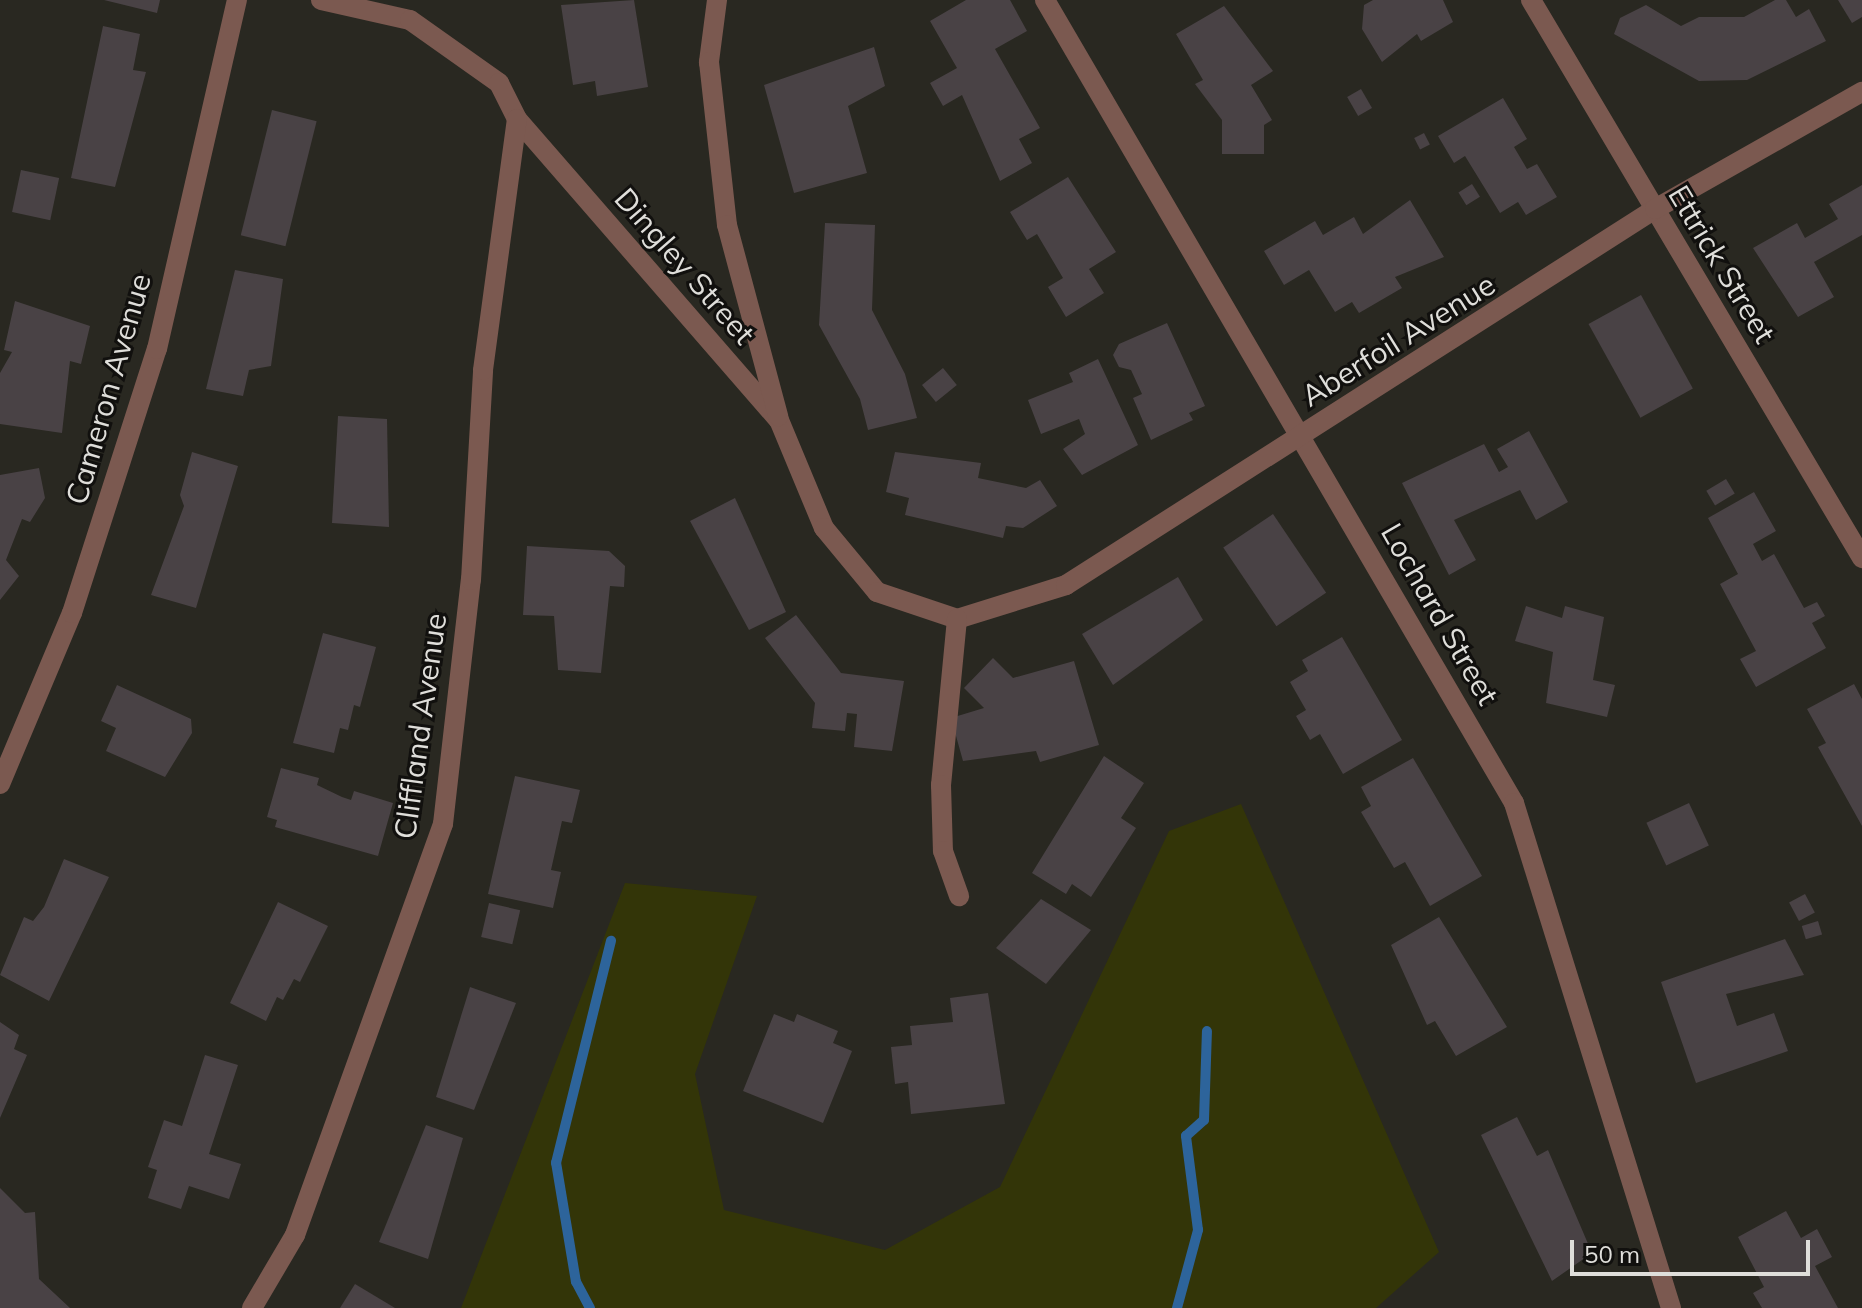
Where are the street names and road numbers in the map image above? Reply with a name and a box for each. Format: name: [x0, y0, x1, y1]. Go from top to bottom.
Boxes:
street label: Ettrick Street: [1661, 179, 1783, 349]
street label: Dingley Street: [607, 181, 763, 351]
street label: Aberfoil Avenue: [1295, 266, 1501, 414]
street label: Cameron Avenue: [58, 269, 158, 509]
street label: Lochard Street: [1374, 517, 1506, 711]
street label: Cliffland Avenue: [386, 611, 454, 841]

